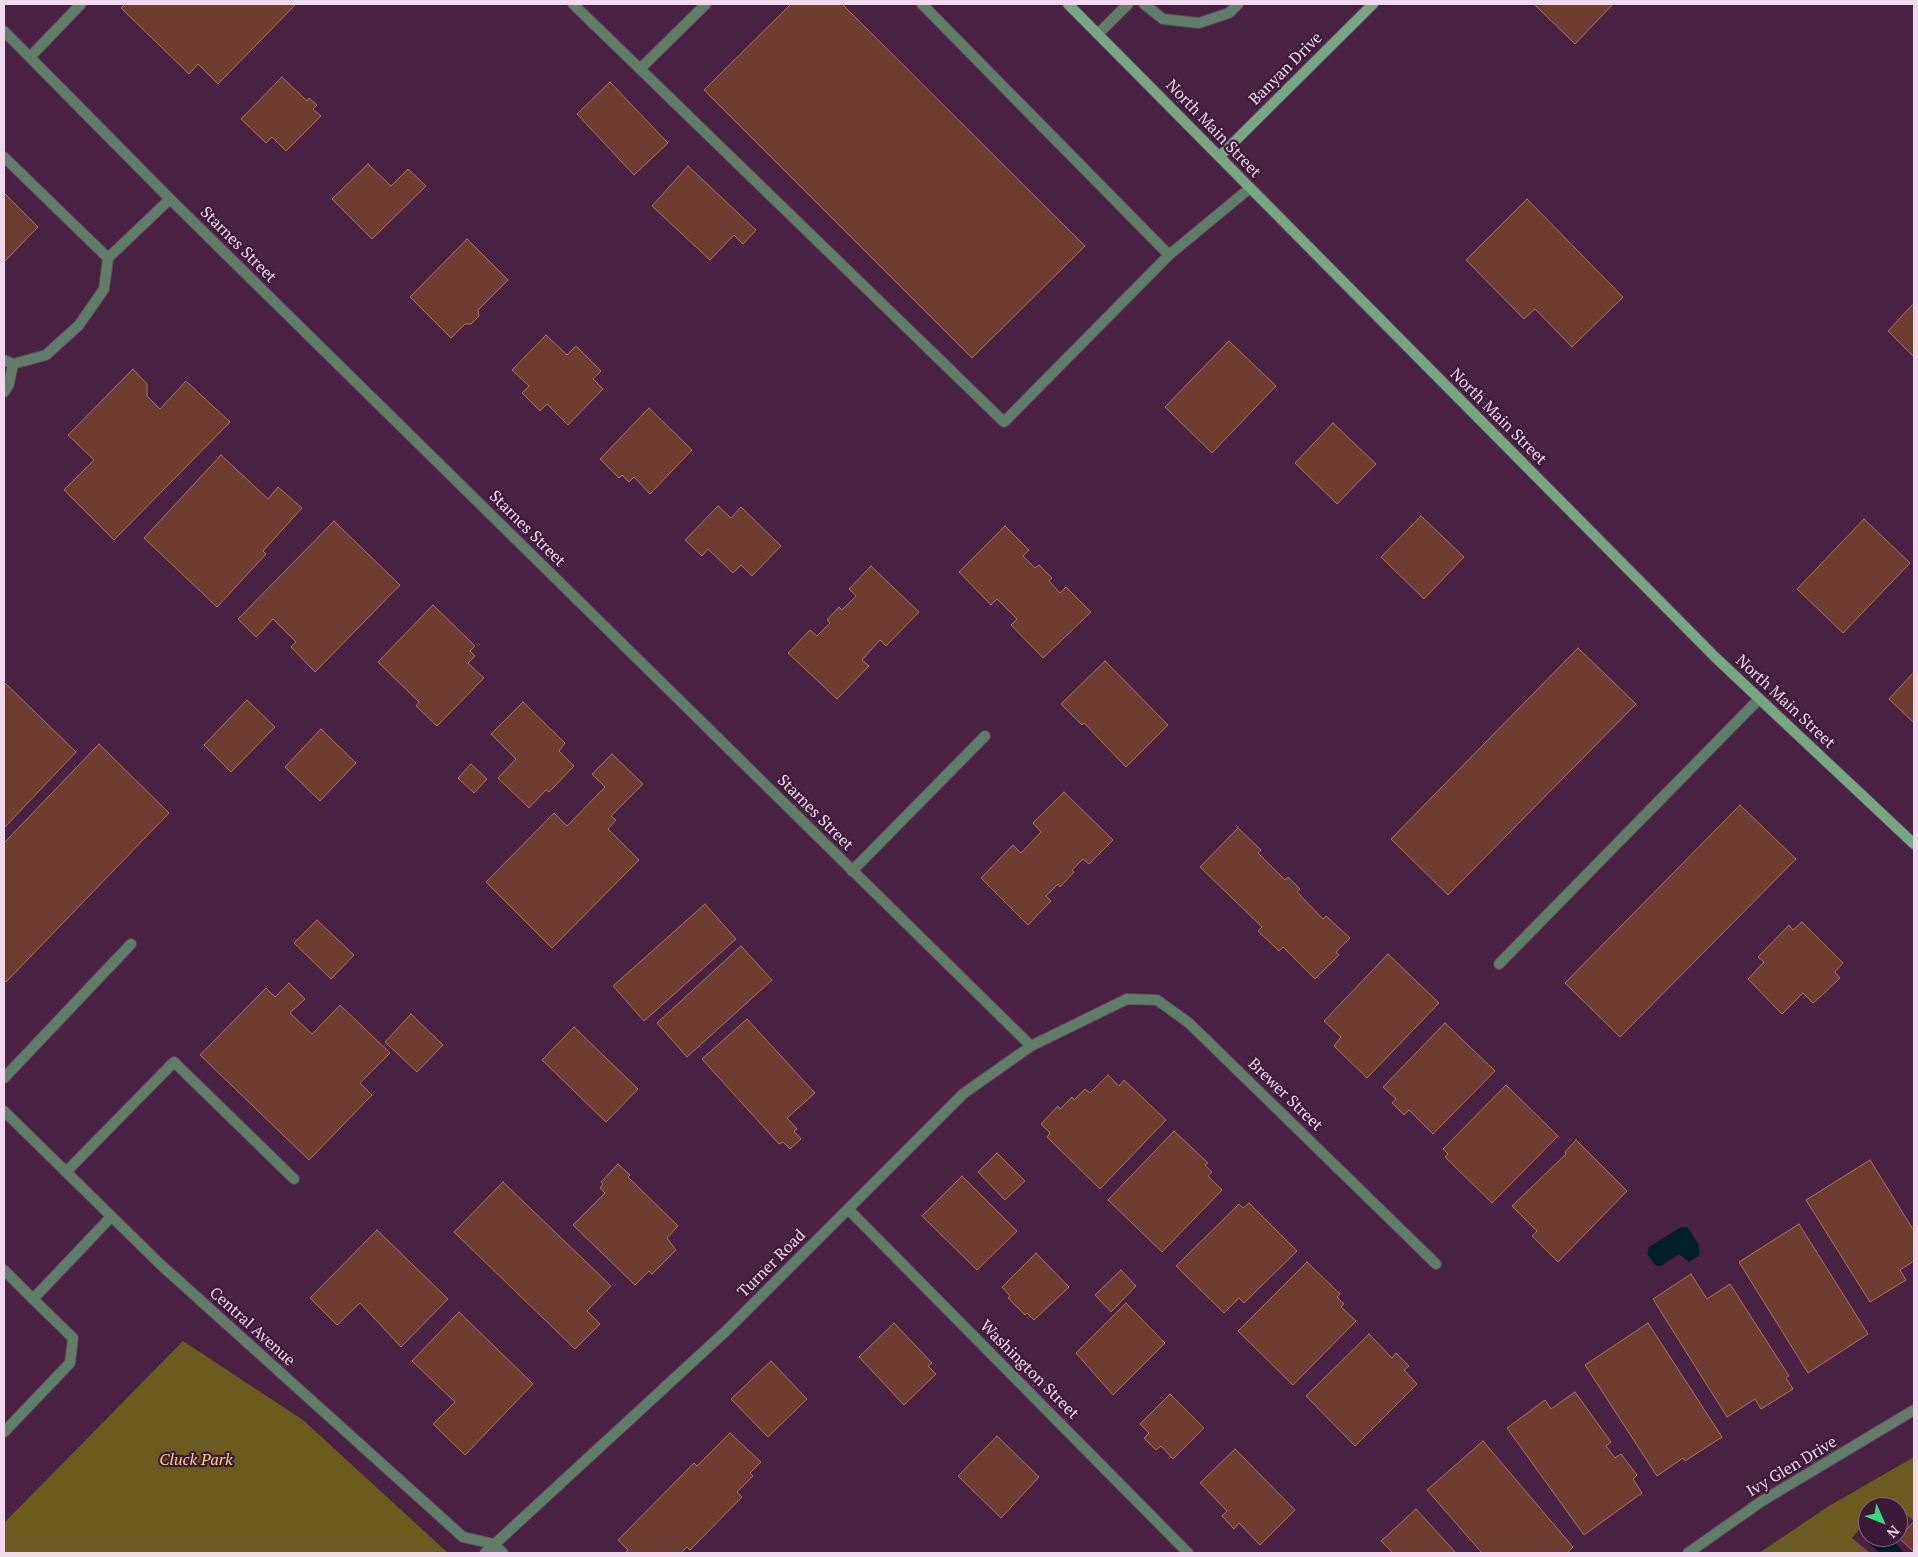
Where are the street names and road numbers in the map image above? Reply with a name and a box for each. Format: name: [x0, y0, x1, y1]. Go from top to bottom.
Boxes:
street label: Banyan Drive: [1246, 29, 1326, 109]
street label: North Main Street: [1161, 76, 1265, 182]
street label: Starnes Street: [196, 203, 280, 287]
street label: North Main Street: [1446, 365, 1550, 469]
street label: Starnes Street: [485, 487, 569, 571]
street label: North Main Street: [1731, 651, 1839, 753]
street label: Starnes Street: [773, 771, 857, 855]
street label: Brewer Street: [1244, 1055, 1326, 1135]
street label: Turner Road: [734, 1226, 810, 1302]
street label: Central Avenue: [205, 1283, 299, 1371]
street label: Washington Street: [976, 1317, 1082, 1423]
street label: Ivy Glen Drive: [1744, 1433, 1840, 1501]

